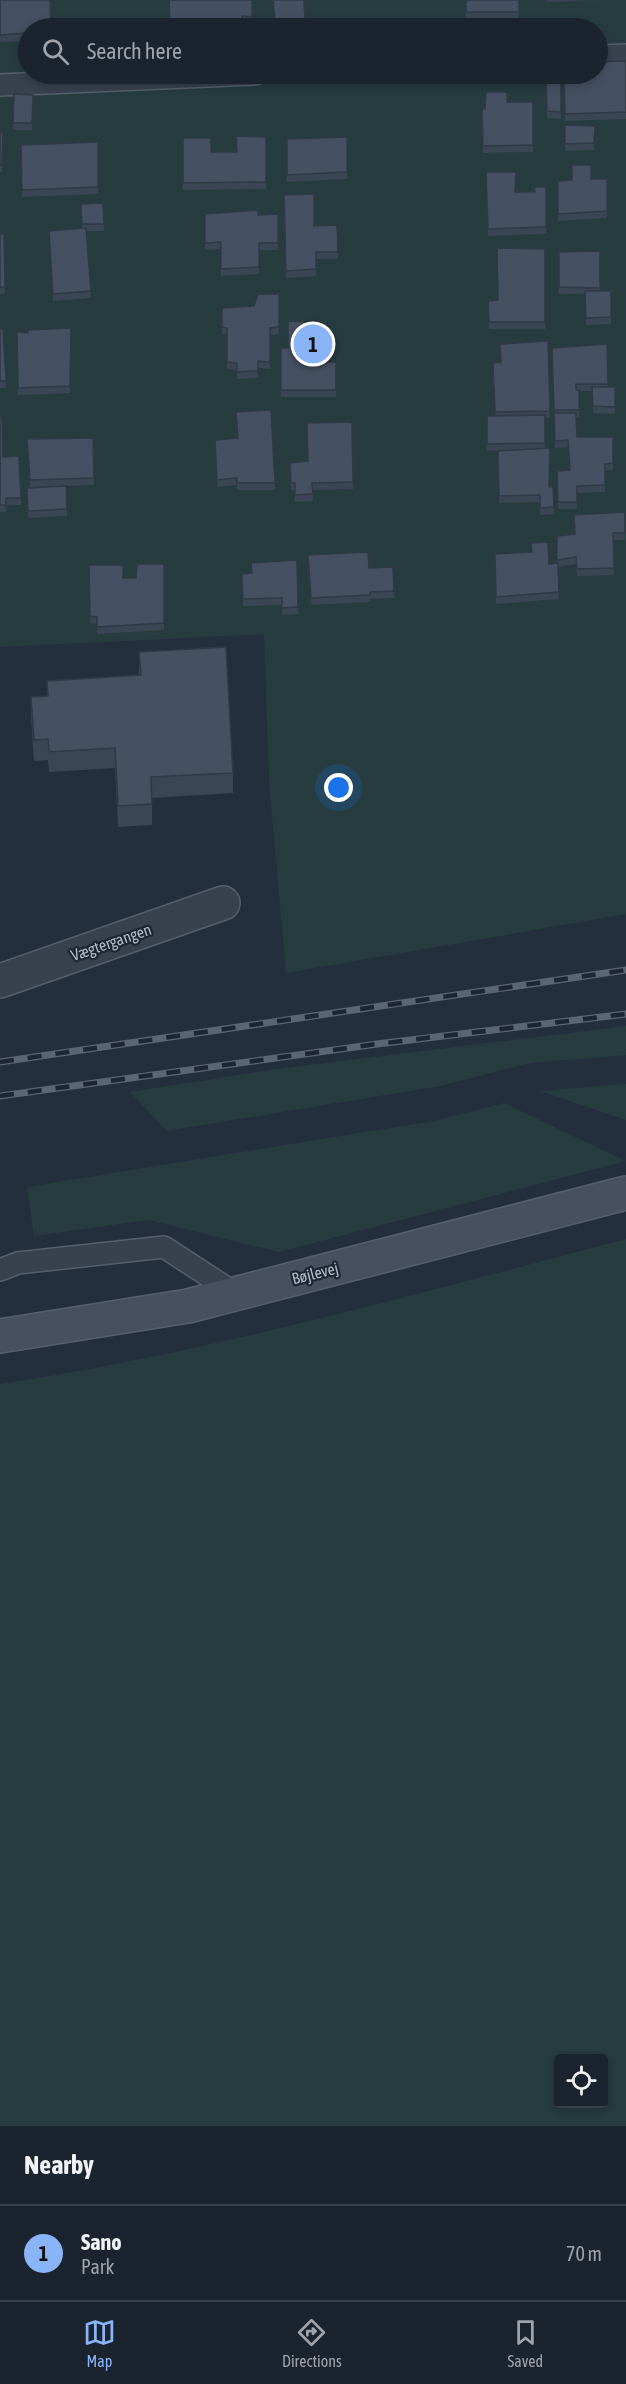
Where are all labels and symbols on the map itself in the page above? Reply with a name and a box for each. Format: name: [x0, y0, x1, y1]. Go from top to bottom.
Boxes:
pin: 1: [294, 322, 332, 366]
your location: [324, 773, 353, 802]
street label: Vægtergangen: [68, 920, 154, 965]
street label: Bøjlevej: [290, 1259, 340, 1288]

